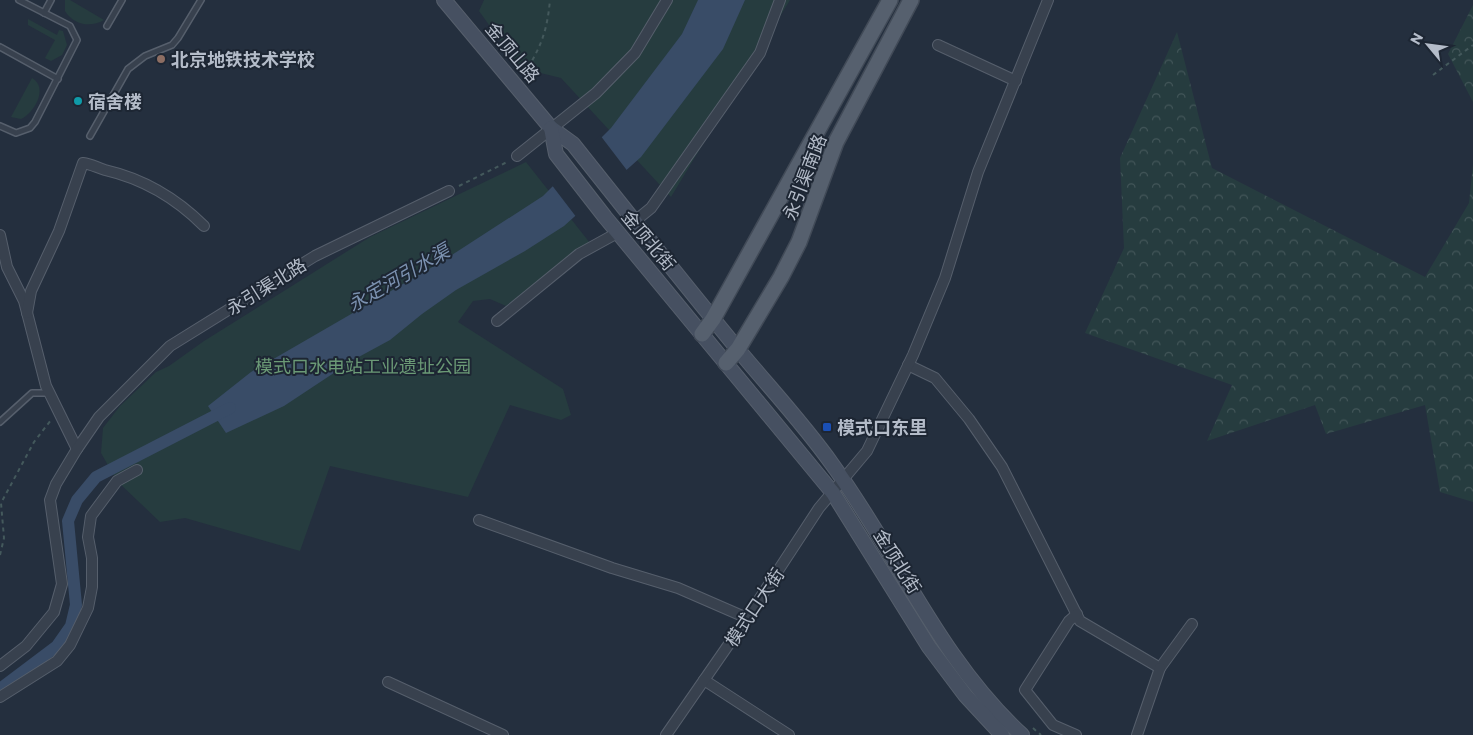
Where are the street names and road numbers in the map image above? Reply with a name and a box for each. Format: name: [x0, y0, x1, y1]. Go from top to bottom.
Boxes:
street label: 金顶山路: [481, 17, 545, 87]
street label: 永引渠南路: [778, 131, 830, 223]
street label: 金顶北街: [617, 205, 681, 275]
street label: 永引渠北路: [222, 253, 310, 319]
street label: 金顶北街: [870, 525, 926, 597]
street label: 模式口大街: [720, 564, 788, 650]

